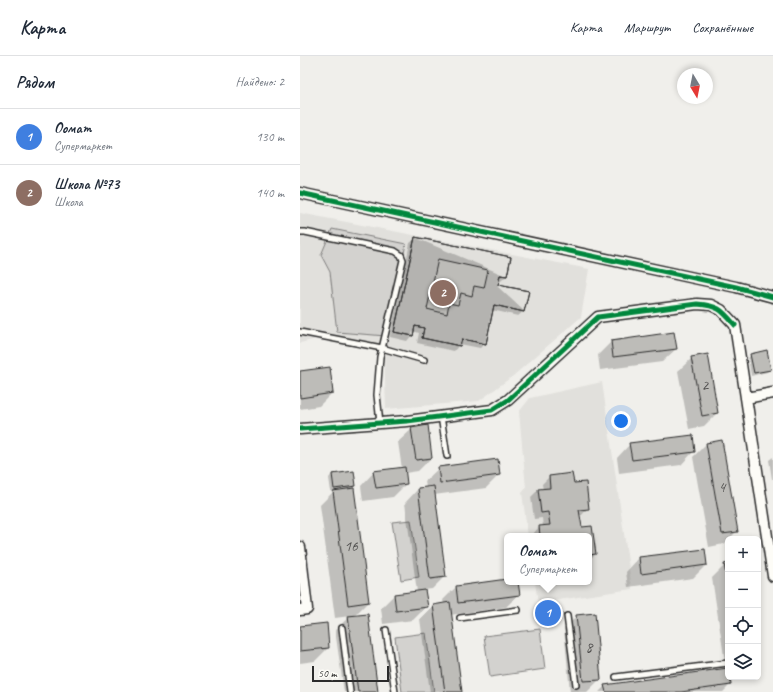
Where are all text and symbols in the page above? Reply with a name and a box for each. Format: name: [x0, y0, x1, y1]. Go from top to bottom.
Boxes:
text: Карта: [20, 16, 65, 40]
text: Карта: [570, 19, 602, 36]
text: Маршрут: [624, 19, 670, 36]
text: Сохранённые: [692, 19, 753, 36]
north arrow: [677, 68, 713, 104]
text: Рядом: [16, 72, 54, 93]
text: Найдено: 2: [236, 74, 284, 90]
text: Оомат: [54, 119, 92, 138]
text: 1: [26, 129, 32, 145]
text: 130 m: [256, 129, 284, 145]
text: Супермаркет: [54, 138, 112, 154]
text: Школа №73: [54, 175, 119, 194]
text: 2: [26, 185, 32, 201]
text: 140 m: [256, 185, 284, 201]
text: Школа: [54, 194, 83, 210]
pin: 2: [430, 278, 456, 308]
house number: 2: [702, 376, 710, 395]
your location: [611, 411, 631, 431]
house number: 4: [719, 478, 727, 497]
popup: [504, 533, 592, 585]
map controls: [725, 536, 761, 680]
button: +: [725, 536, 761, 572]
house number: 16: [344, 537, 359, 556]
text: Оомат: [519, 542, 557, 561]
text: Супермаркет: [519, 561, 577, 577]
button: −: [725, 572, 761, 608]
pin: 1: [535, 598, 561, 628]
button: locate: [725, 608, 761, 644]
house number: 8: [586, 638, 594, 657]
button: layers: [725, 644, 761, 680]
scale bar: [312, 664, 389, 683]
text: 50 m: [318, 666, 337, 680]

